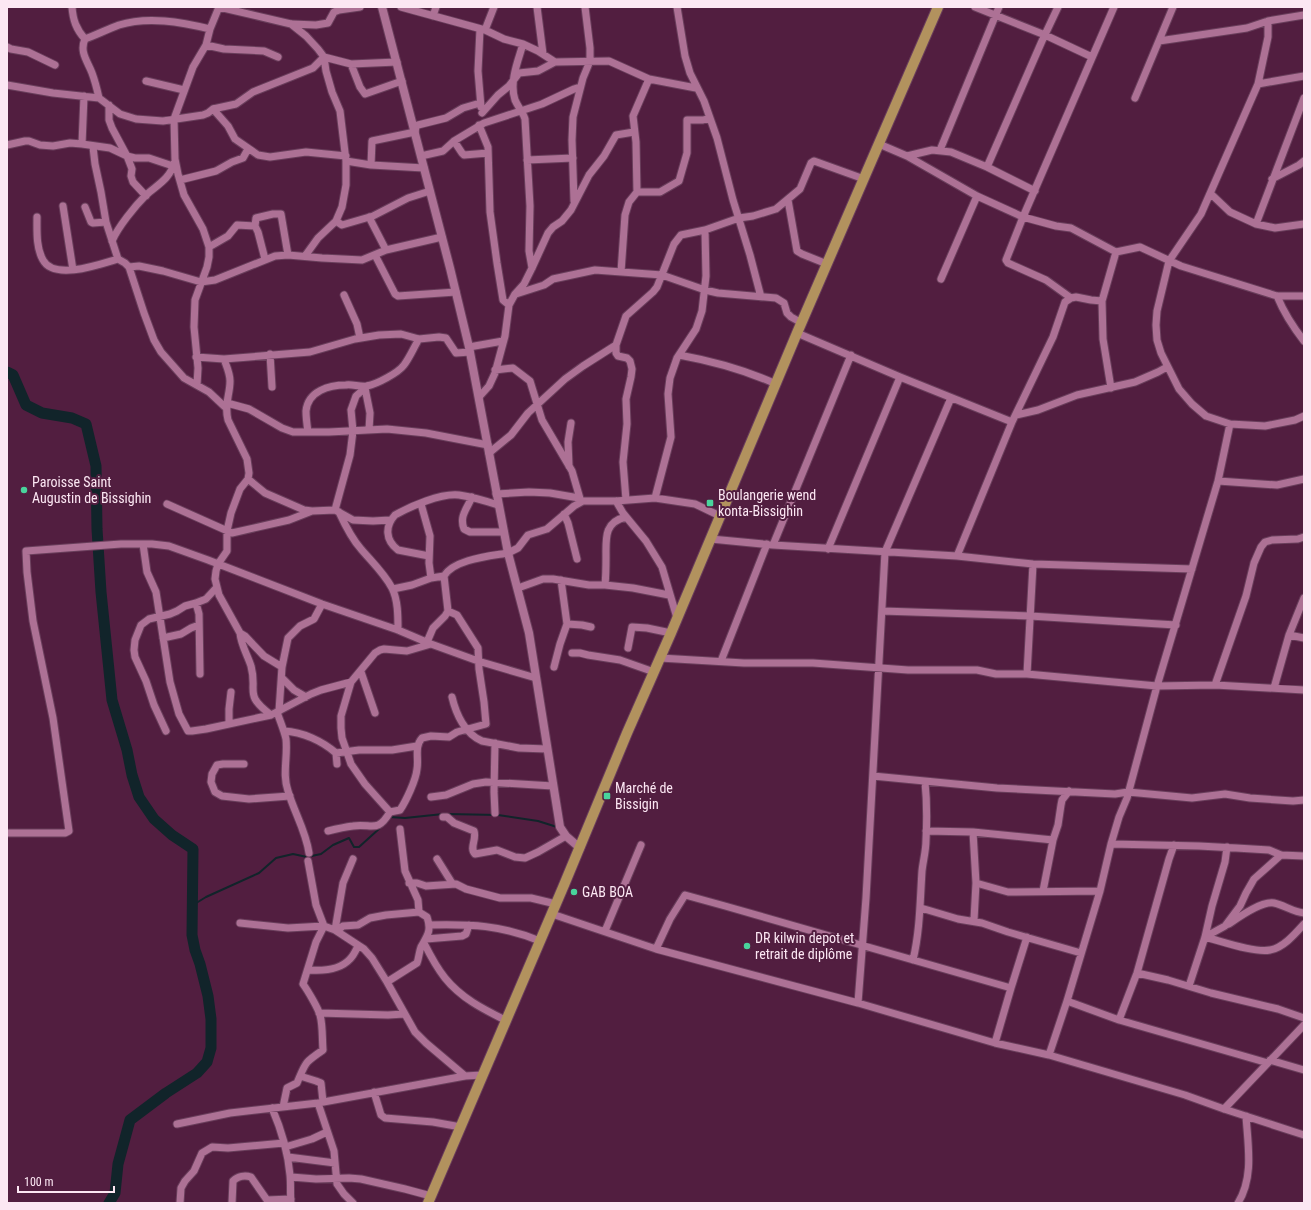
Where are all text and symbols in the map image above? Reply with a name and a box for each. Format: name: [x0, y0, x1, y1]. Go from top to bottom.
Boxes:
place label: Paroisse Saint Augustin de Bissighin: [32, 474, 151, 506]
marker: Paroisse Saint Augustin de Bissighin: [19, 485, 29, 495]
place label: Boulangerie wend konta-Bissighin: [718, 487, 816, 519]
marker: Boulangerie wend konta-Bissighin: [705, 498, 715, 508]
place label: Marché de Bissigin: [615, 780, 673, 812]
marker: Marché de Bissigin: [602, 791, 612, 801]
place label: GAB BOA: [582, 884, 633, 900]
marker: GAB BOA: [569, 887, 579, 897]
place label: DR kilwin depot et retrait de diplôme: [755, 930, 854, 962]
marker: DR kilwin depot et retrait de diplôme: [742, 941, 752, 951]
scale bar: [18, 1168, 114, 1194]
text: 100 m: [24, 1175, 54, 1189]

